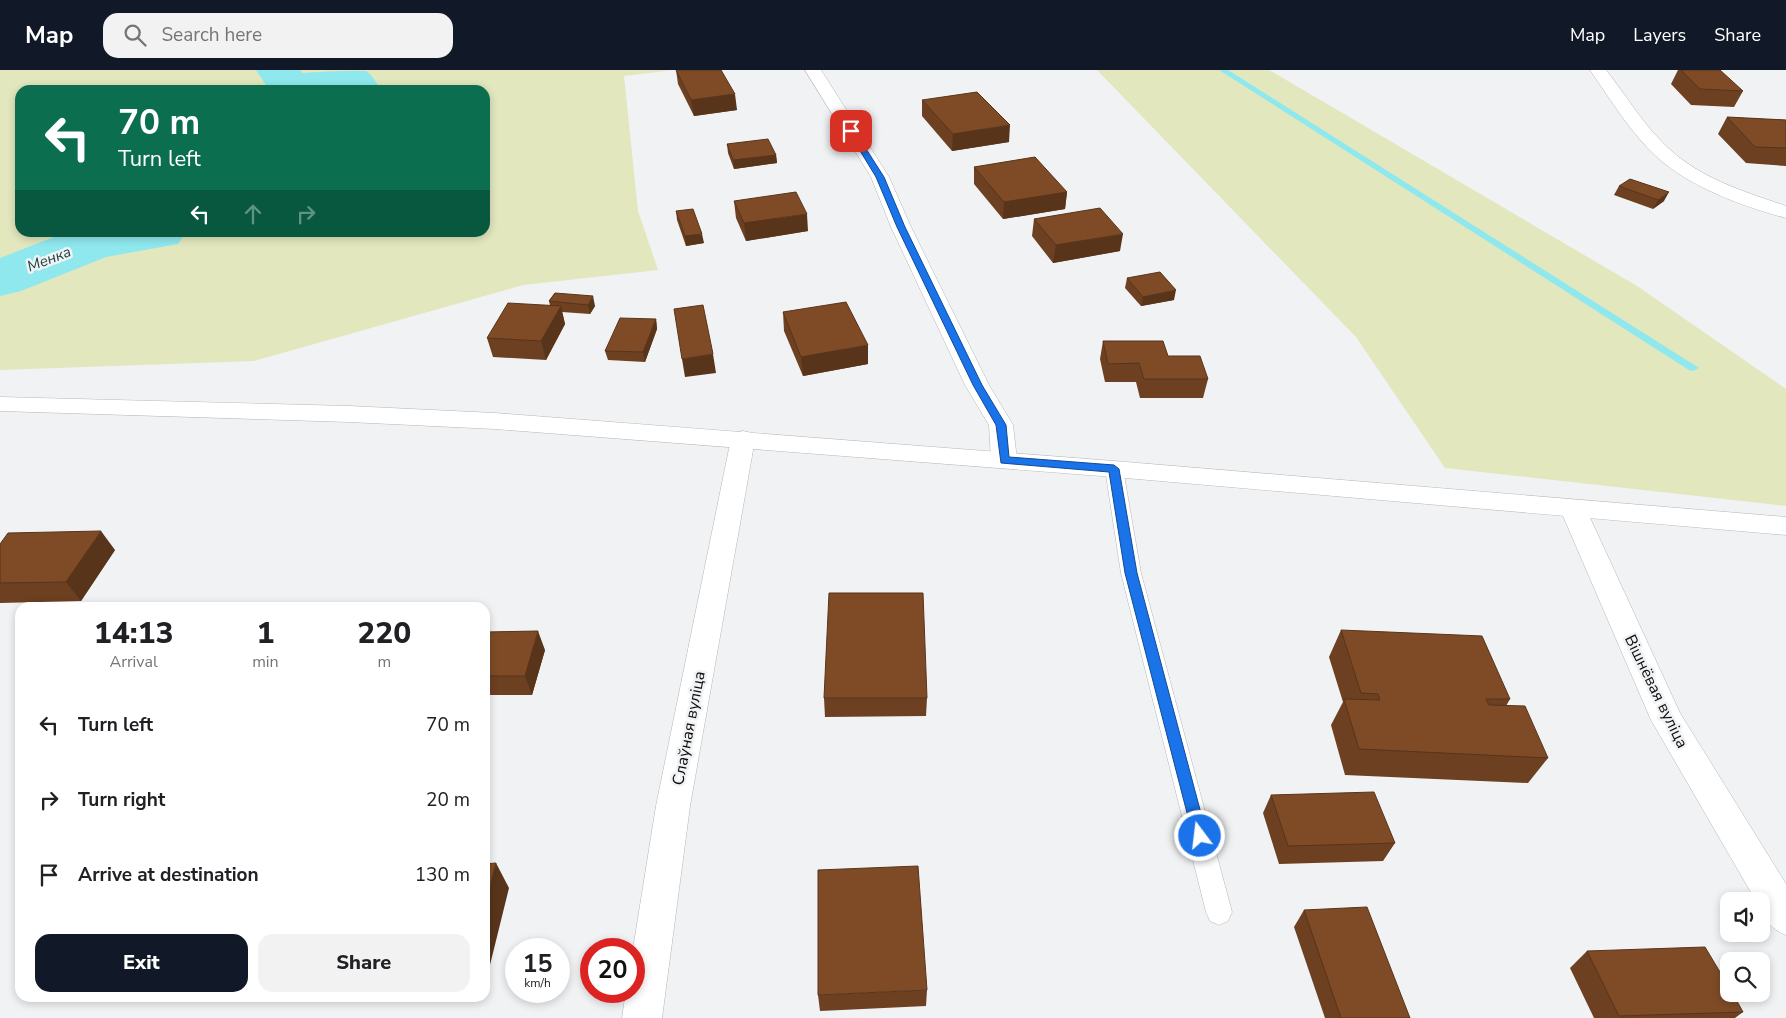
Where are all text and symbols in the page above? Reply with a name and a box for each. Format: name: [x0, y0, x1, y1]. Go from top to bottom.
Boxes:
search box: [103, 13, 453, 58]
text: Map: [25, 19, 73, 51]
icon: search: [121, 21, 149, 49]
text: Search here: [161, 22, 262, 48]
text: Map: [1570, 23, 1605, 47]
text: Layers: [1633, 23, 1686, 47]
text: Share: [1714, 23, 1761, 47]
text: 70 m: [118, 99, 200, 146]
icon: left: [35, 105, 100, 170]
pin: [830, 110, 872, 152]
icon: arrive: [837, 117, 865, 145]
text: Turn left: [118, 144, 201, 174]
icon: left: [186, 200, 214, 228]
icon: ahead: [239, 200, 267, 228]
icon: right: [292, 200, 320, 228]
water label: Менка: [24, 241, 74, 277]
text: 14:13: [94, 613, 173, 654]
text: 1: [256, 613, 274, 654]
text: 220: [357, 613, 411, 654]
street label: Вішнёвая вуліца: [1619, 631, 1693, 752]
text: Arrival: [110, 651, 158, 673]
text: min: [252, 651, 279, 673]
text: m: [377, 651, 391, 673]
street label: Слаўная вуліца: [667, 669, 711, 787]
icon: left: [35, 711, 63, 739]
text: Turn left: [78, 712, 153, 738]
text: 70 m: [426, 712, 470, 738]
icon: right: [35, 786, 63, 814]
text: Turn right: [78, 787, 165, 813]
text: 20 m: [426, 787, 470, 813]
position arrow: [1173, 809, 1225, 861]
icon: arrive: [35, 861, 63, 889]
text: Arrive at destination: [78, 862, 259, 888]
text: 130 m: [415, 862, 470, 888]
map controls: [1720, 892, 1770, 1002]
button: sound: [1720, 892, 1770, 942]
button: Exit: [35, 934, 248, 992]
button: Share: [258, 934, 470, 992]
speed limit sign: 20: [580, 938, 645, 1003]
text: 15: [522, 947, 553, 981]
button: search: [1720, 952, 1770, 1002]
text: km/h: [524, 975, 551, 991]

